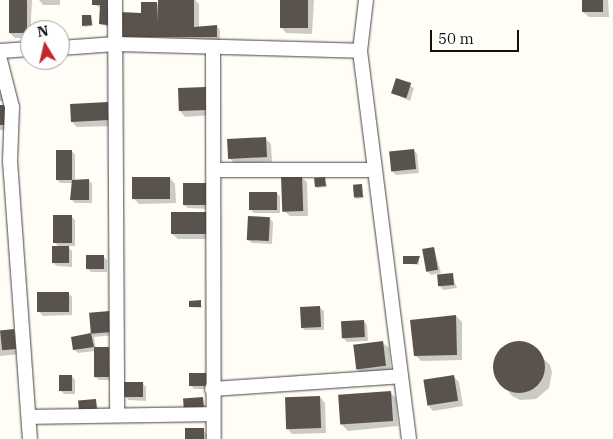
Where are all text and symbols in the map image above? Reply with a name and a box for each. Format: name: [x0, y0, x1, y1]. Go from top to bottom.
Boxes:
north arrow: [20, 20, 70, 70]
scale bar: [433, 20, 522, 52]
text: N: [36, 21, 50, 41]
text: 50 m: [438, 29, 474, 48]

